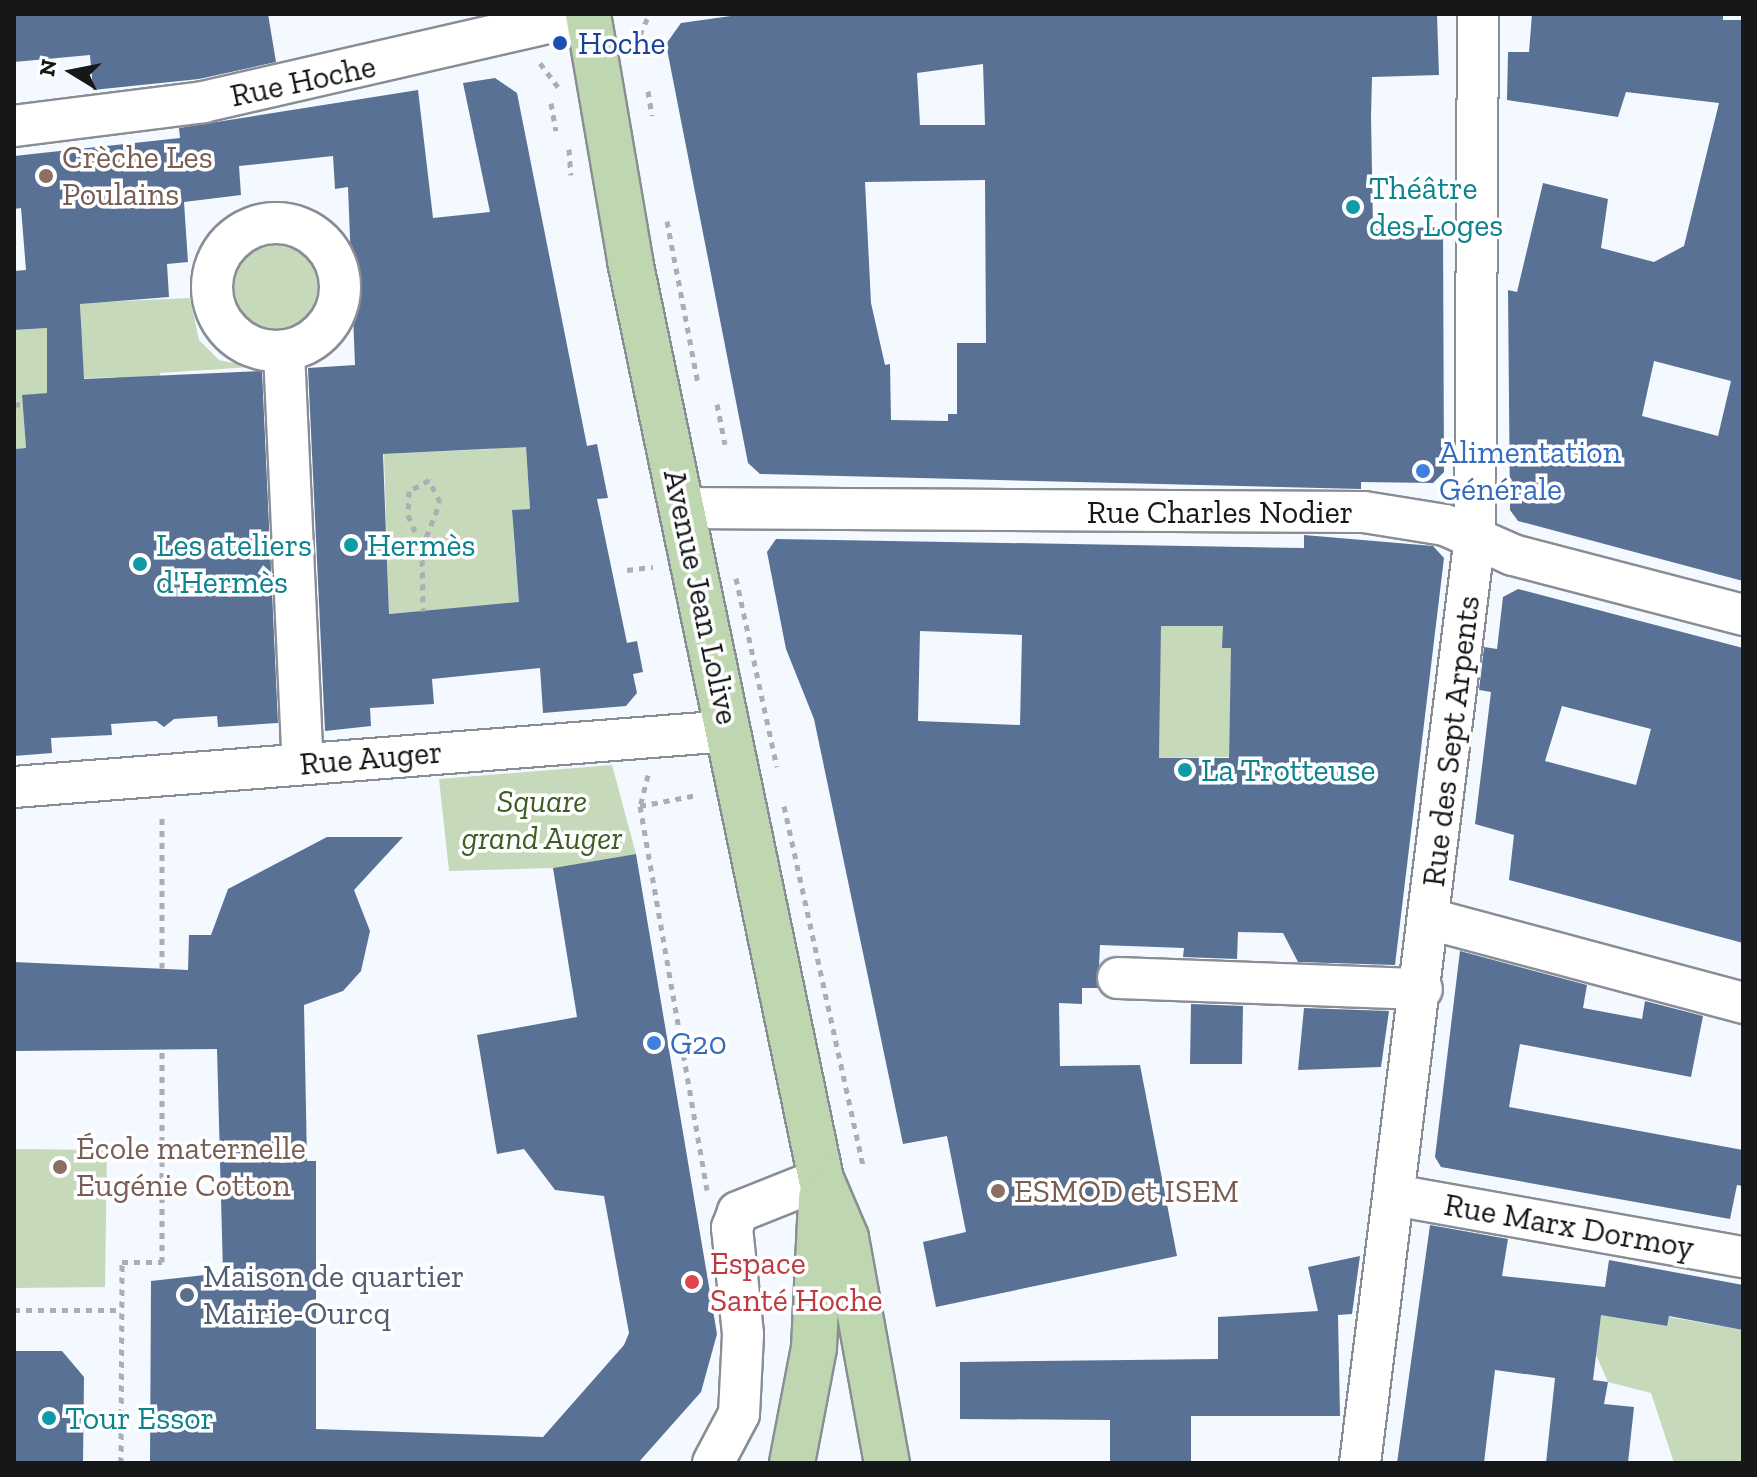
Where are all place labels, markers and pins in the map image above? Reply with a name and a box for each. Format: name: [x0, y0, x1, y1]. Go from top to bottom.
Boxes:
place label: Hoche: [578, 24, 666, 62]
marker: Hoche: [549, 32, 571, 54]
place label: Crèche Les Poulains: [62, 139, 213, 214]
marker: Crèche Les Poulains: [37, 167, 55, 185]
place label: Théâtre des Loges: [1369, 170, 1503, 245]
marker: Théâtre des Loges: [1344, 198, 1362, 216]
place label: Alimentation Générale: [1439, 434, 1621, 509]
marker: Alimentation Générale: [1414, 462, 1432, 480]
place label: Hermès: [367, 526, 476, 564]
place label: Les ateliers d'Hermès: [156, 527, 312, 602]
marker: Hermès: [342, 536, 360, 554]
marker: Les ateliers d'Hermès: [131, 555, 149, 573]
place label: La Trotteuse: [1201, 751, 1376, 789]
marker: La Trotteuse: [1176, 761, 1194, 779]
place label: G20: [670, 1024, 727, 1062]
marker: G20: [645, 1034, 663, 1052]
place label: École maternelle Eugénie Cotton: [76, 1130, 306, 1205]
marker: École maternelle Eugénie Cotton: [51, 1158, 69, 1176]
place label: ESMOD et ISEM: [1014, 1172, 1239, 1210]
marker: ESMOD et ISEM: [989, 1182, 1007, 1200]
place label: Espace Santé Hoche: [710, 1245, 883, 1320]
place label: Maison de quartier Mairie-Ourcq: [203, 1258, 464, 1333]
marker: Espace Santé Hoche: [681, 1271, 703, 1293]
marker: Maison de quartier Mairie-Ourcq: [178, 1286, 196, 1304]
place label: Tour Essor: [65, 1399, 215, 1437]
marker: Tour Essor: [40, 1409, 58, 1427]

